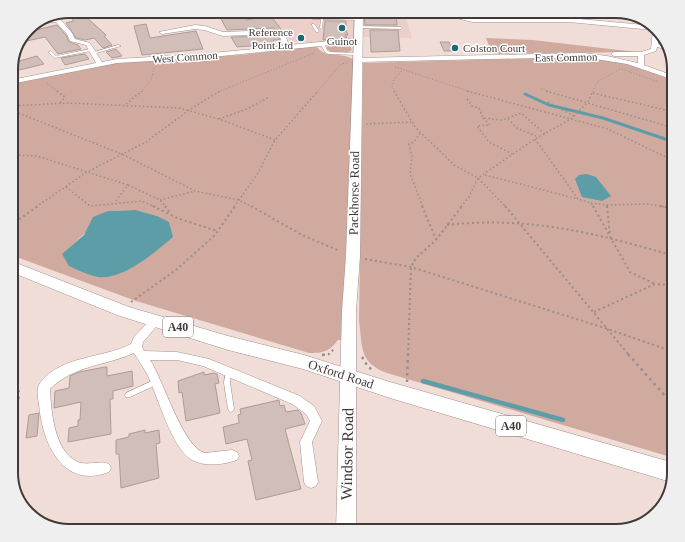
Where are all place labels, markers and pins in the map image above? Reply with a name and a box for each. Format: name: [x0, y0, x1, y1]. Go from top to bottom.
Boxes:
marker: Guinot: [337, 23, 347, 33]
place label: Reference Point Ltd: [248, 26, 293, 51]
marker: Reference Point Ltd: [296, 33, 306, 43]
place label: Guinot: [327, 35, 357, 47]
place label: Colston Court: [463, 42, 525, 54]
marker: Colston Court: [450, 43, 460, 53]

